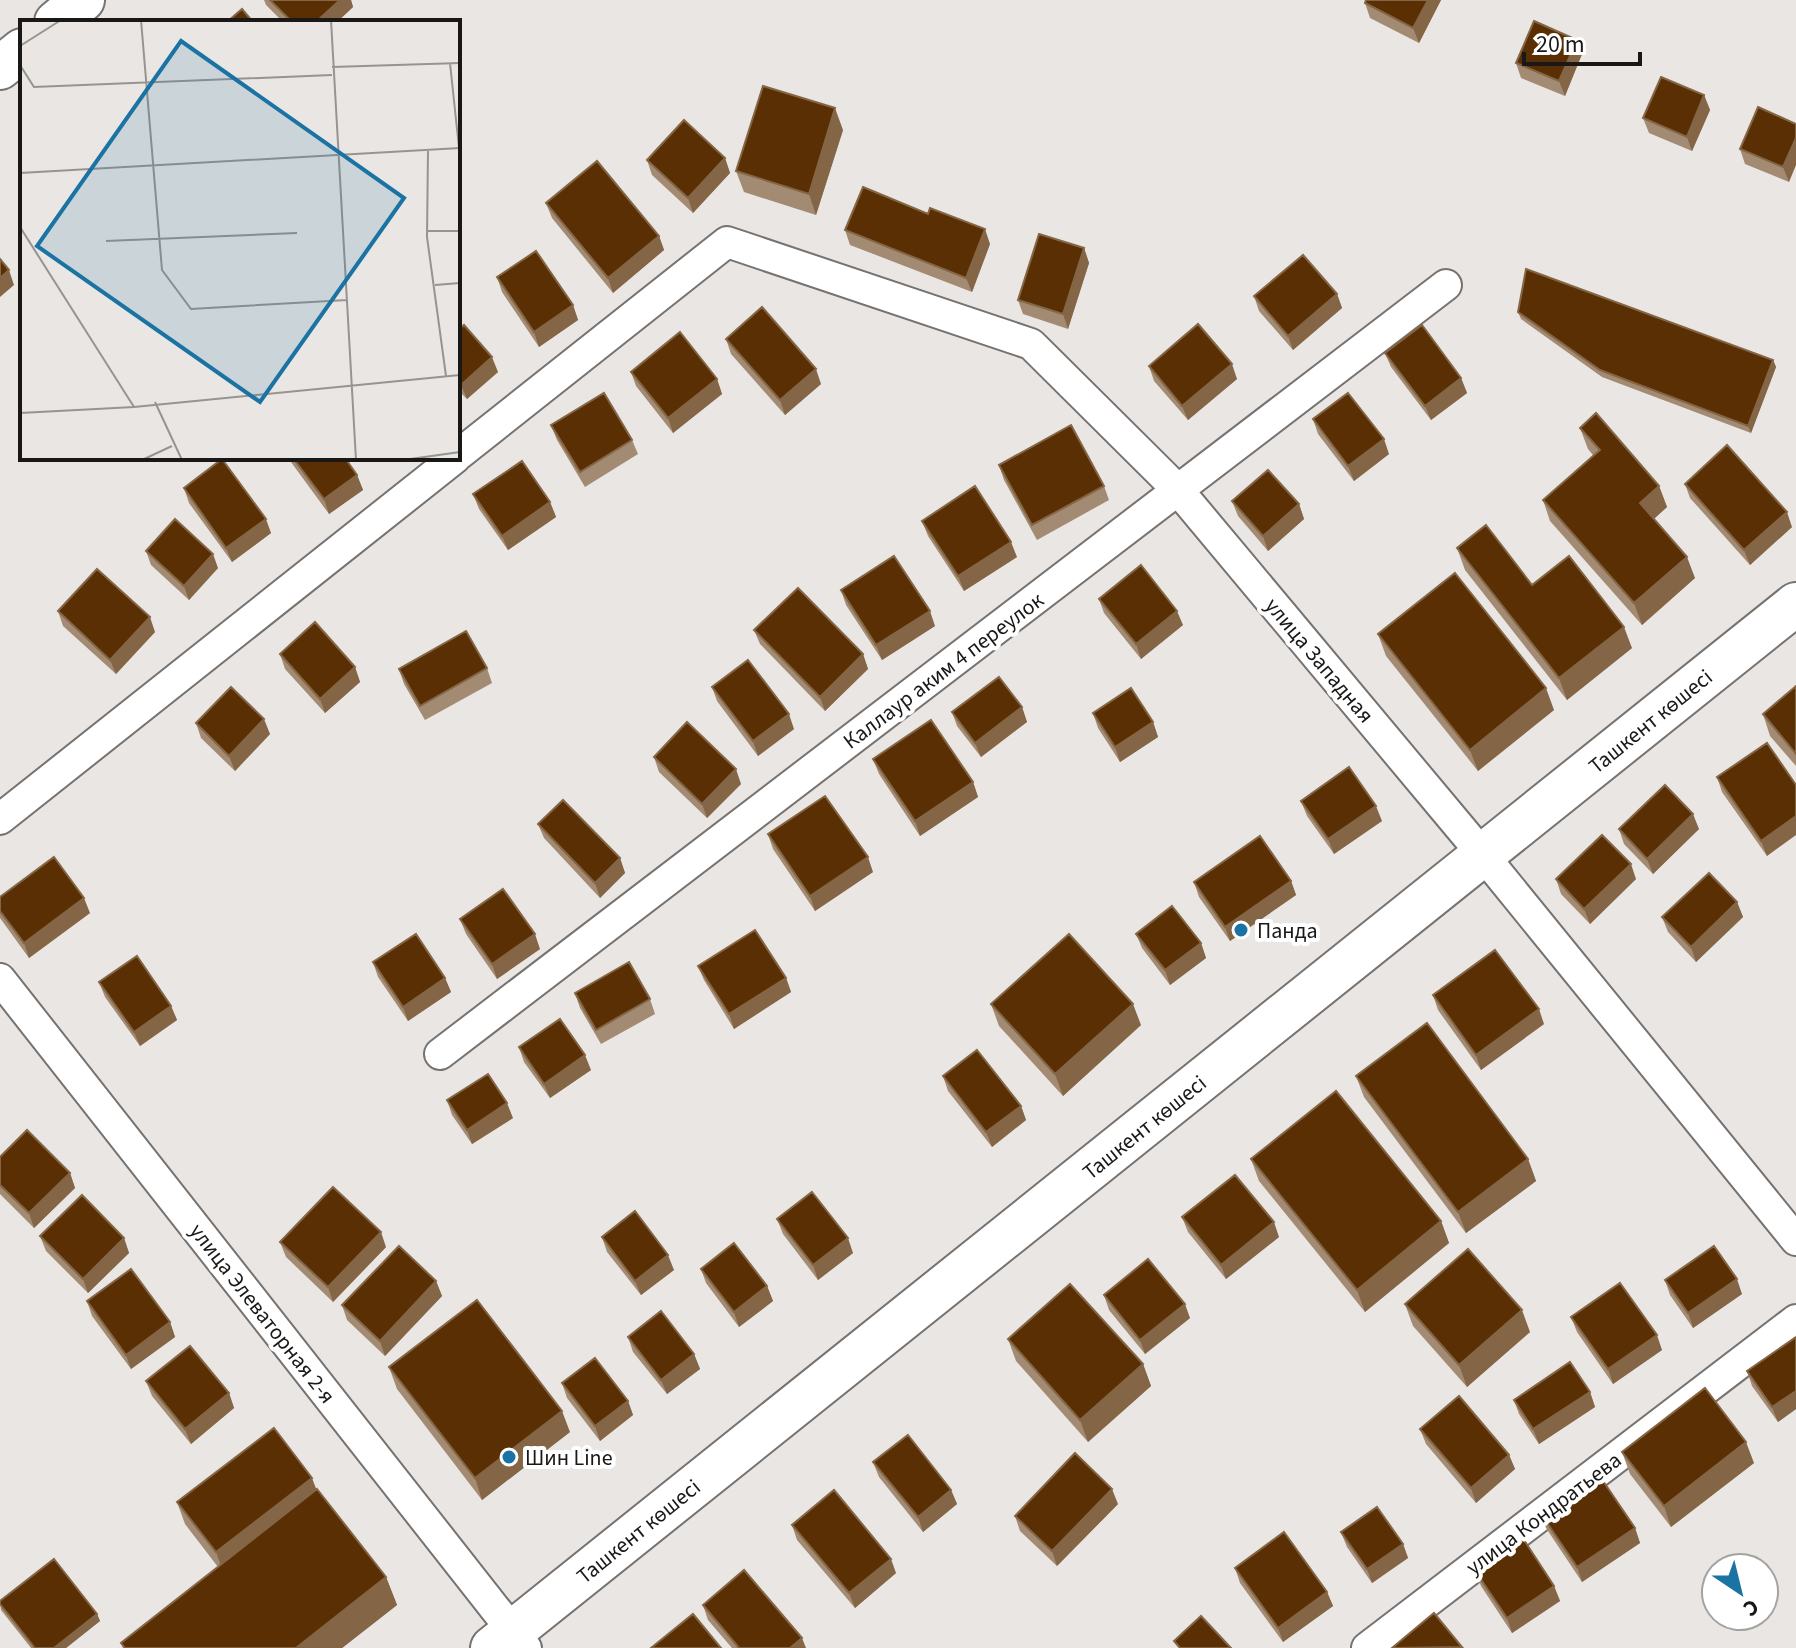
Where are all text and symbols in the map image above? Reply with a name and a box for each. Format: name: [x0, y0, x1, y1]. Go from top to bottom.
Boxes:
scale bar: [1524, 16, 1640, 66]
inset map: [20, 20, 460, 460]
text: 20 m: [1536, 27, 1585, 62]
street label: Каллаур аким 4 переулок: [836, 584, 1051, 757]
street label: улица Западная: [1257, 591, 1381, 730]
street label: Ташкент көшесі: [1582, 662, 1720, 782]
place label: Панда: [1257, 915, 1318, 947]
marker: Панда: [1232, 921, 1250, 939]
street label: Ташкент көшесі: [1076, 1068, 1214, 1188]
street label: улица Элеваторная 2-я: [182, 1217, 343, 1411]
place label: Шин Line: [525, 1442, 613, 1474]
street label: улица Кондратьева: [1459, 1445, 1628, 1583]
marker: Шин Line: [500, 1448, 518, 1466]
street label: Ташкент көшесі: [570, 1472, 708, 1592]
north arrow: [1700, 1552, 1780, 1632]
text: С: [1736, 1591, 1765, 1624]

